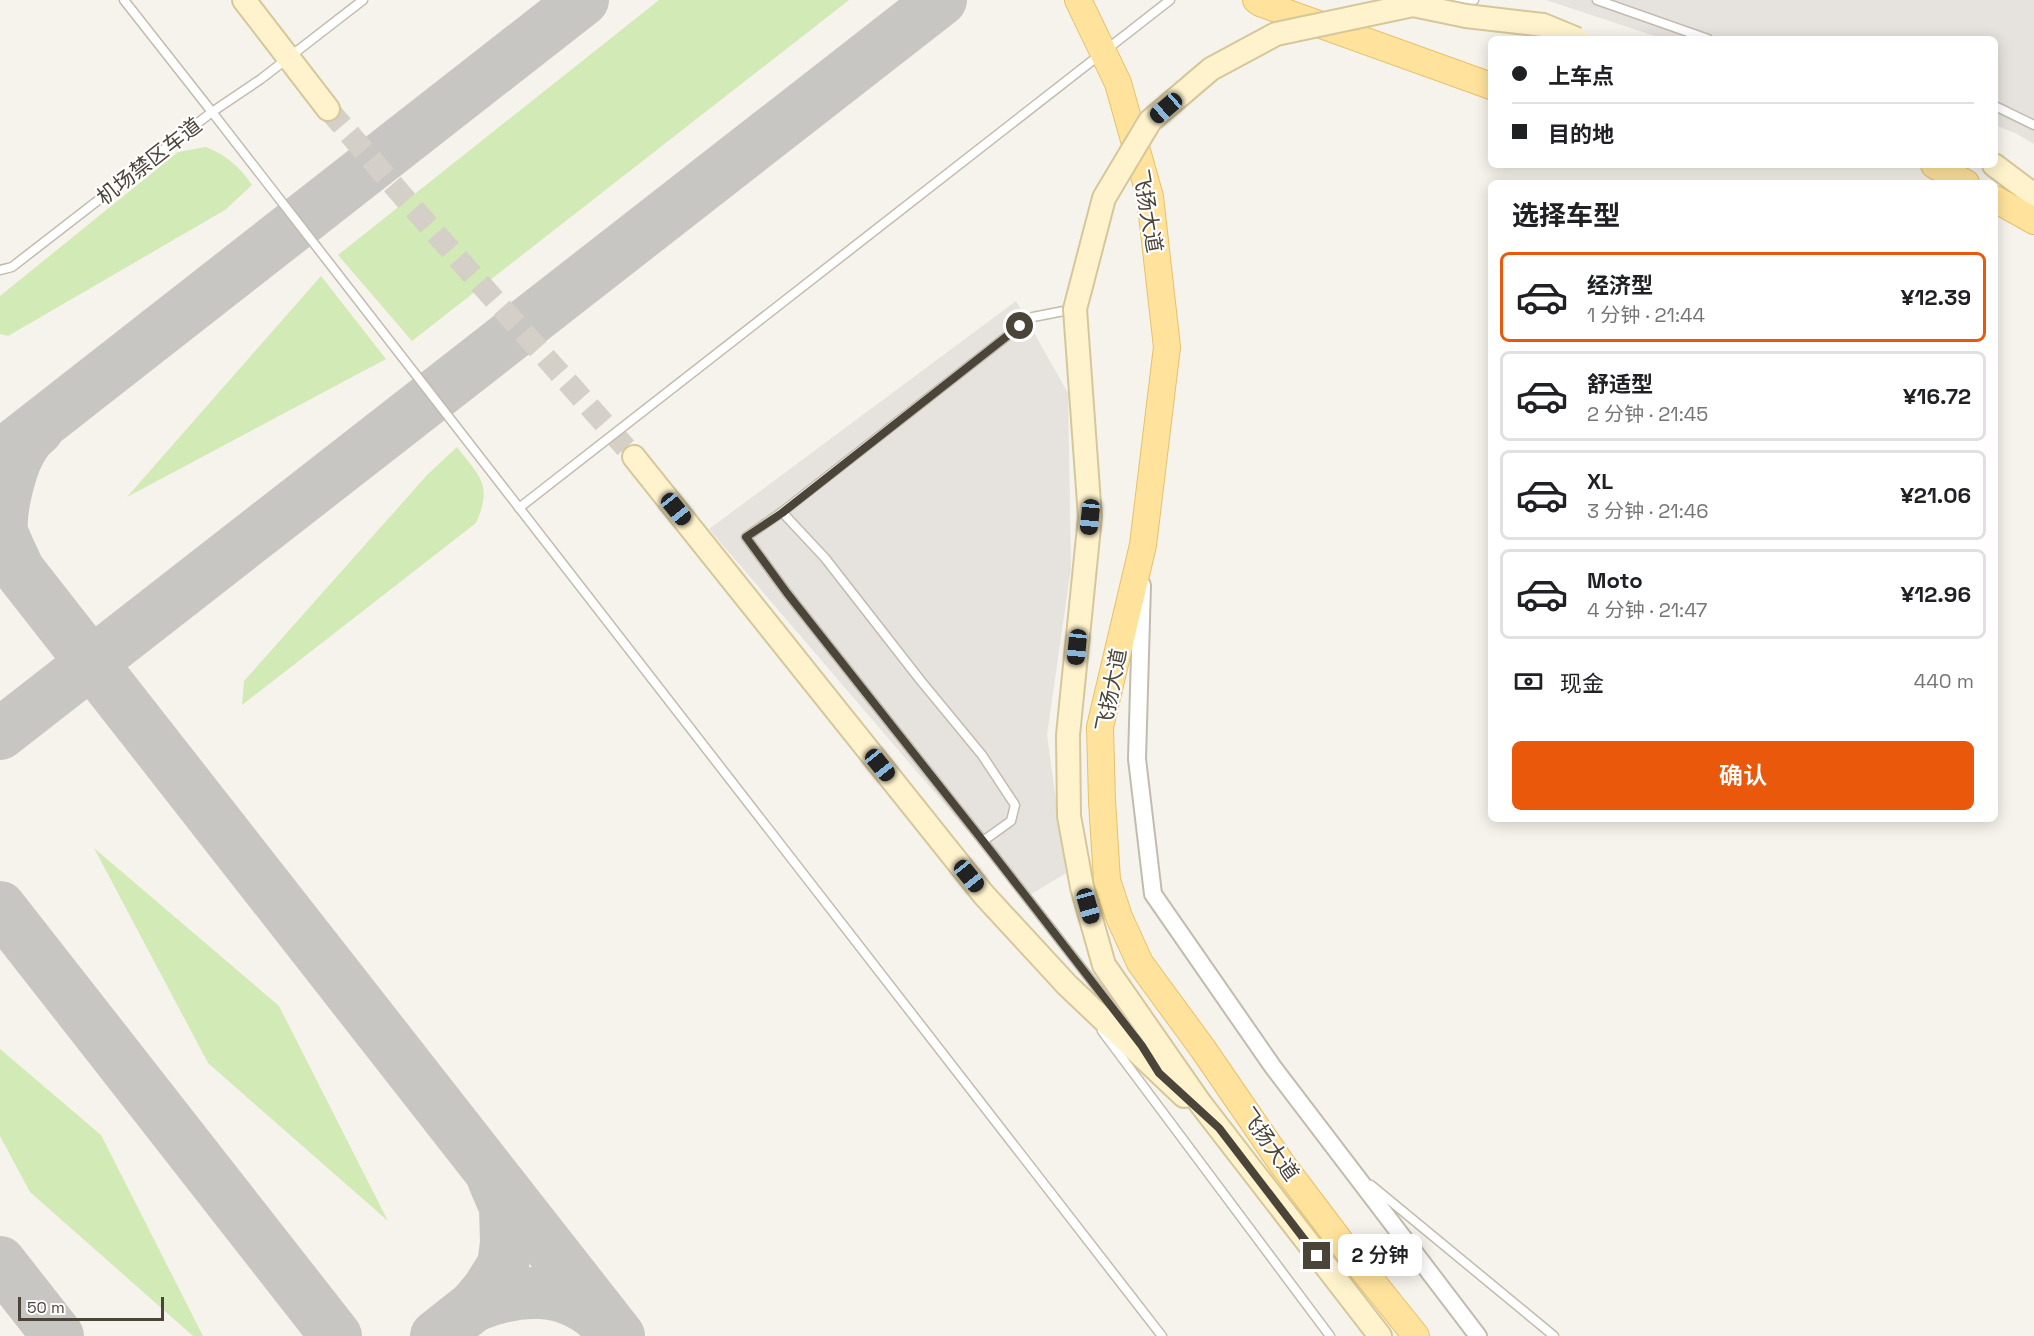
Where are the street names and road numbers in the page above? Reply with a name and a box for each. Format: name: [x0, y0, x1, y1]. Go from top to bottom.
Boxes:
street label: 机场禁区车道: [91, 112, 207, 210]
street label: 飞扬大道: [1127, 167, 1169, 255]
street label: 飞扬大道: [1090, 646, 1132, 734]
street label: 飞扬大道: [1235, 1102, 1305, 1186]

